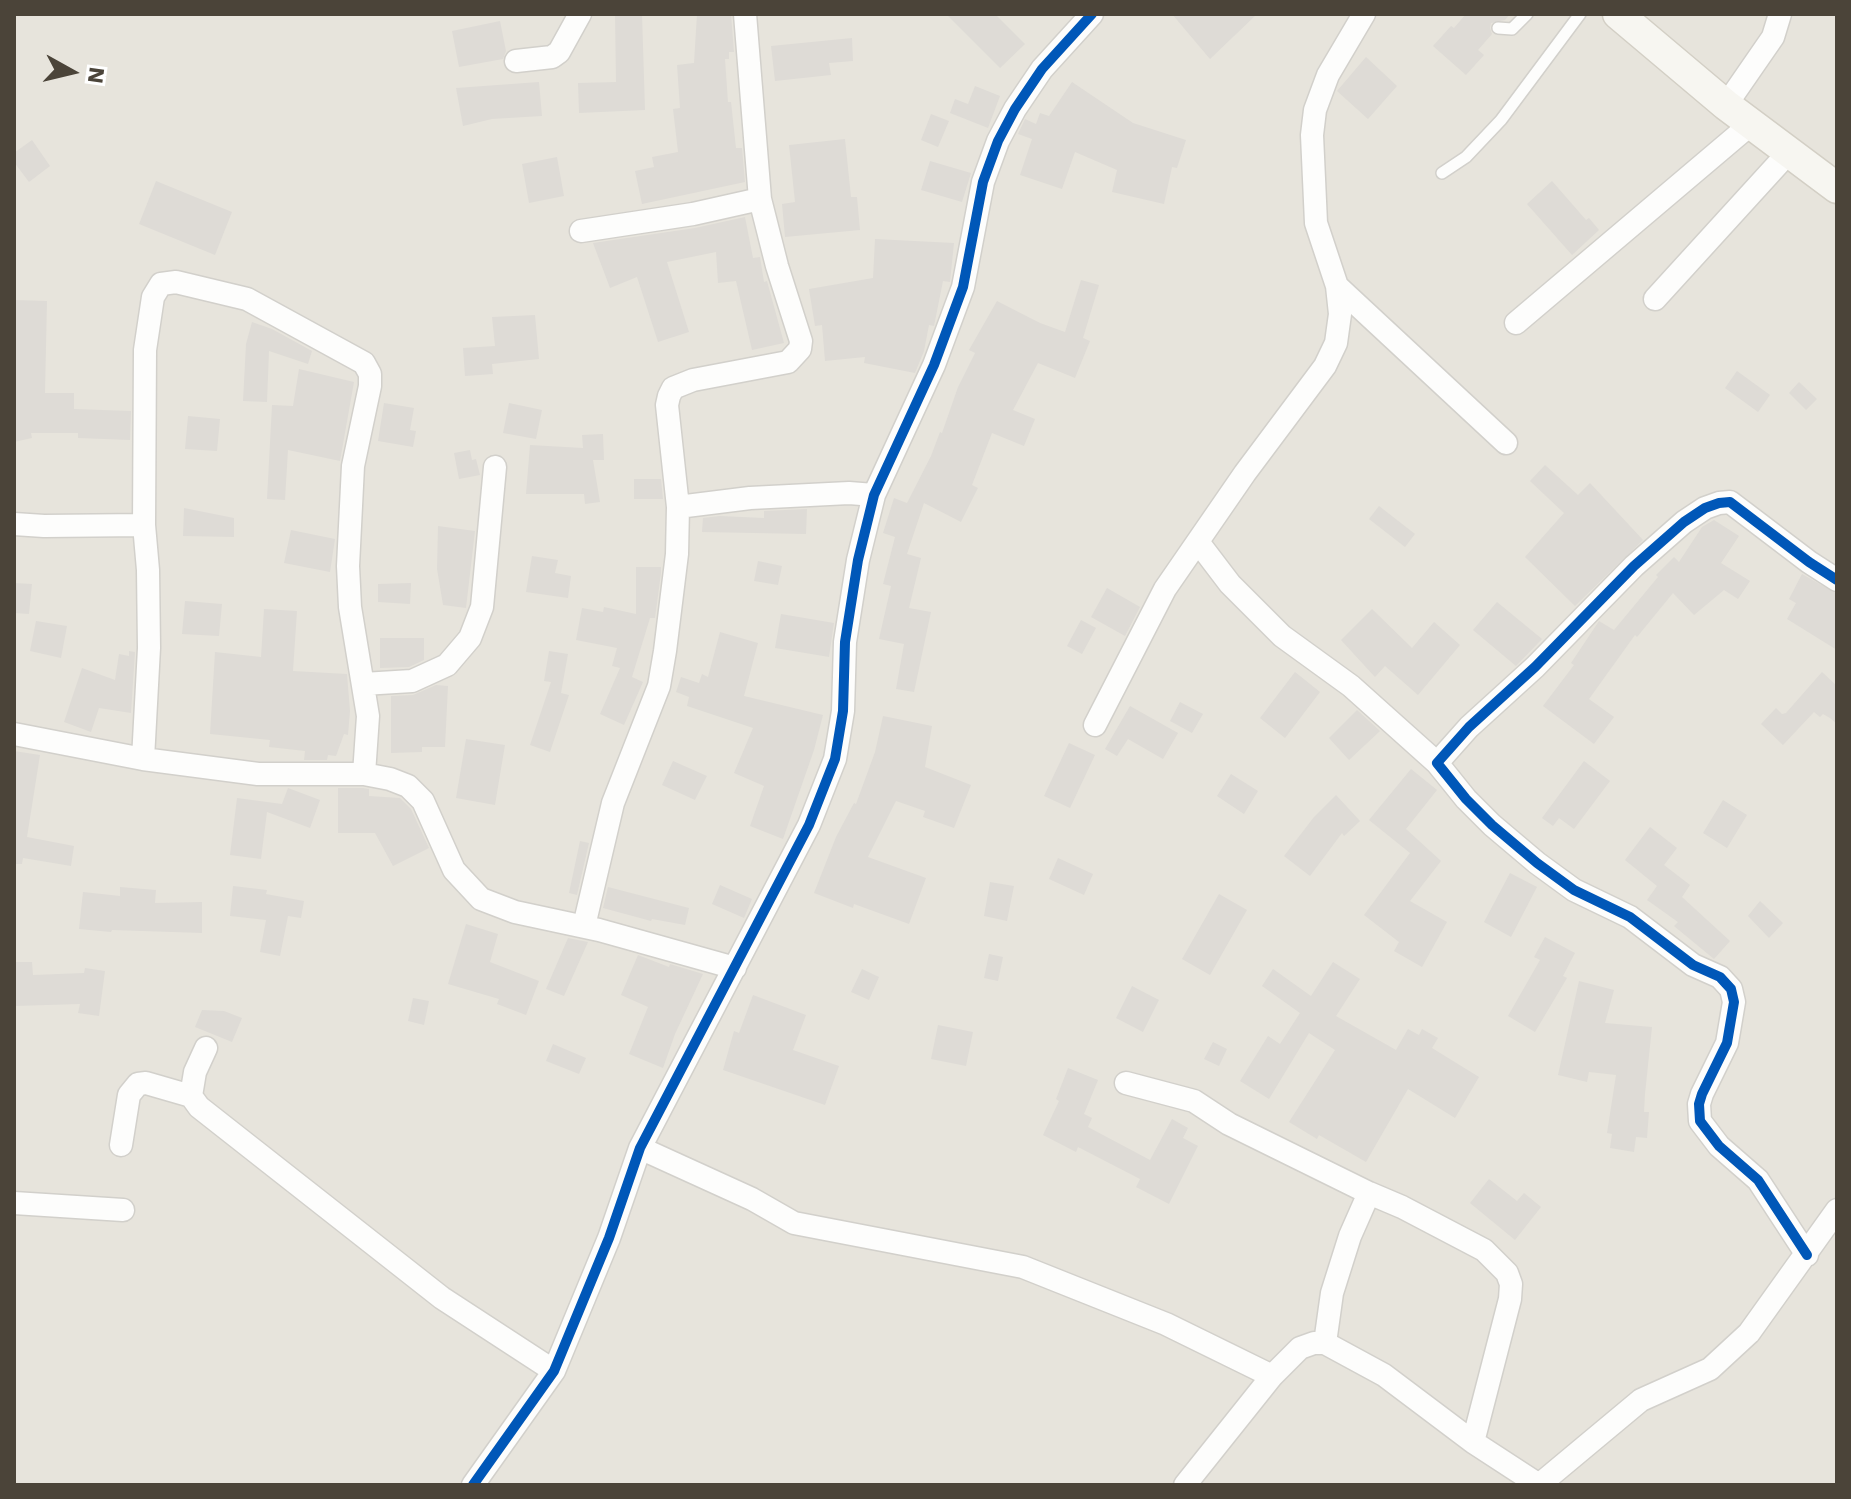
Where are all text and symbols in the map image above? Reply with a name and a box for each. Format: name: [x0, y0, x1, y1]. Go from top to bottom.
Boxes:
north arrow: [32, 32, 112, 112]
text: N: [83, 66, 110, 85]

